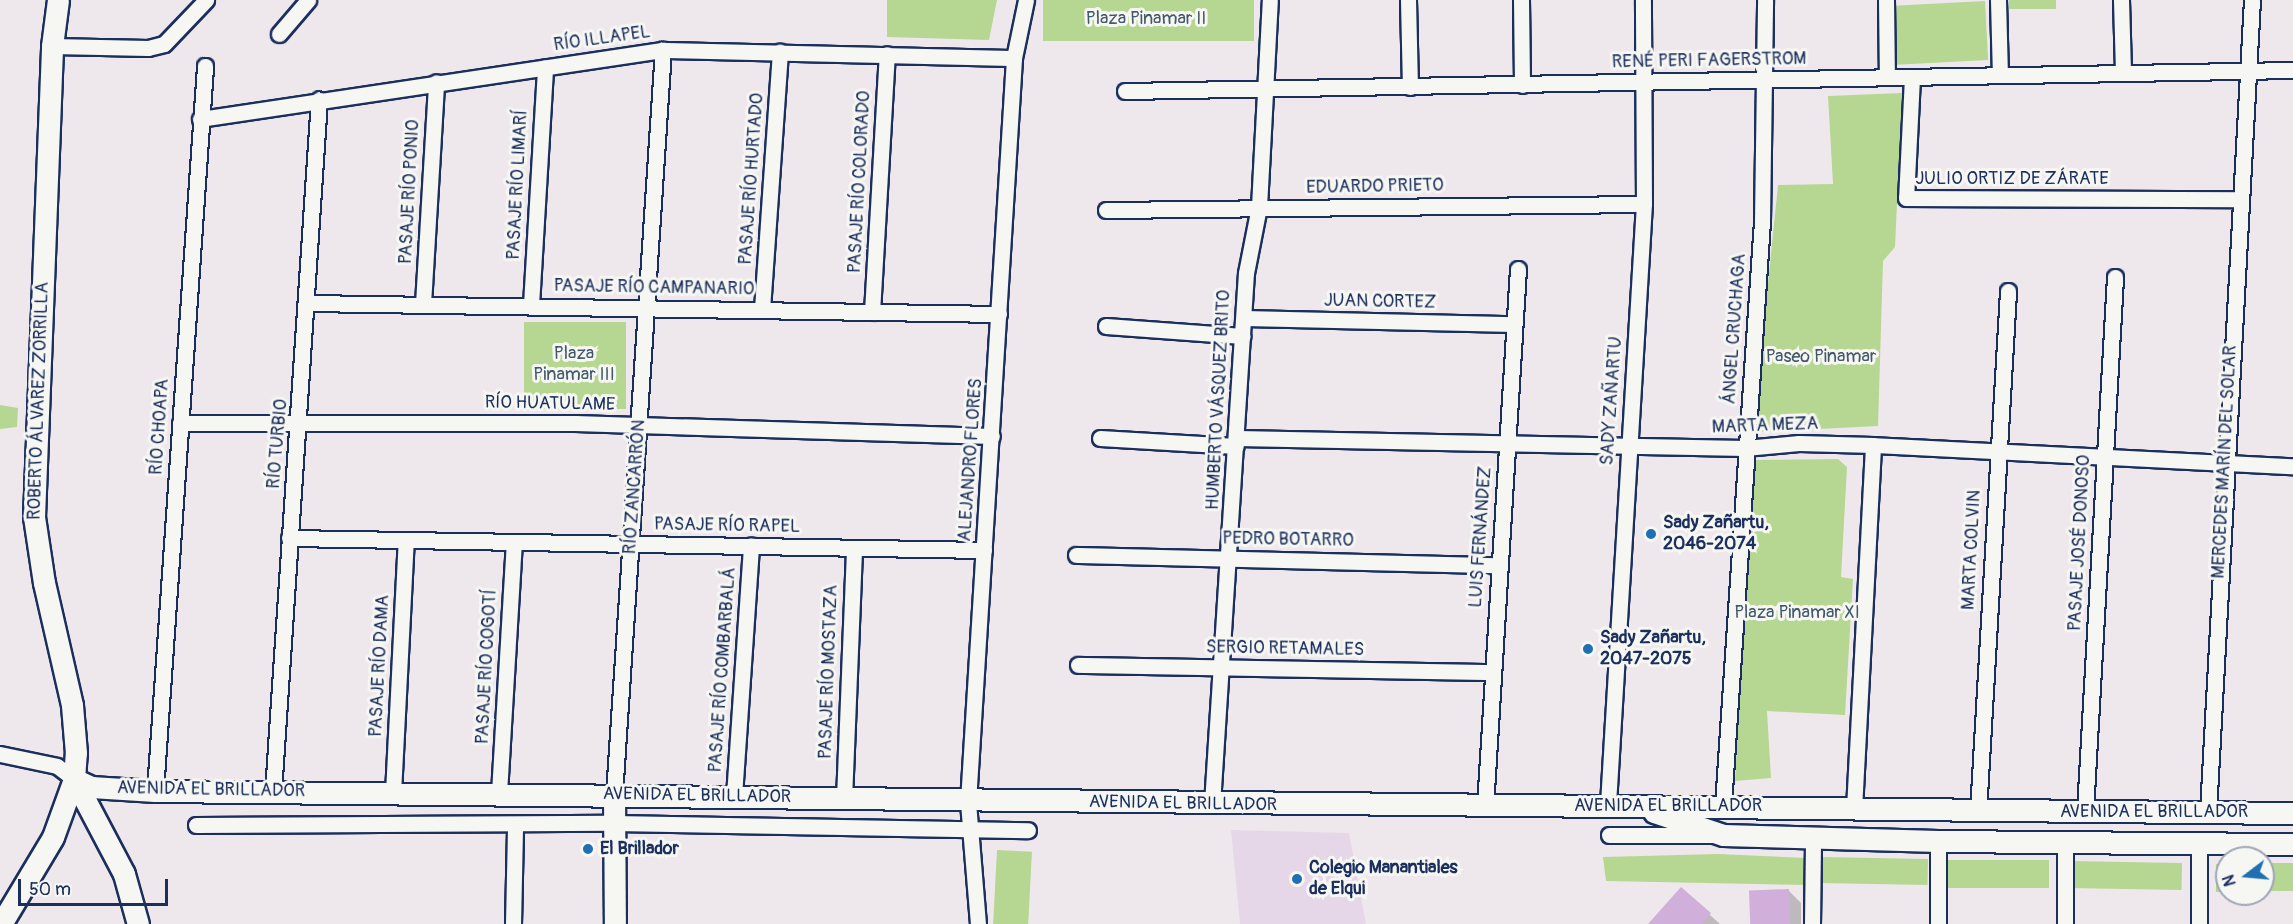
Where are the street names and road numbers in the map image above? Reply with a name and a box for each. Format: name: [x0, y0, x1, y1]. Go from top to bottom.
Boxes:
street label: RÍO ILLAPEL: [552, 22, 652, 56]
street label: RENÉ PERI FAGERSTROM: [1612, 49, 1806, 73]
street label: PASAJE RÍO COLORADO: [844, 90, 876, 274]
street label: PASAJE RÍO HURTADO: [735, 92, 769, 266]
street label: PASAJE RÍO LIMARÍ: [503, 110, 533, 260]
street label: PASAJE RÍO PONIO: [395, 119, 425, 265]
street label: JULIO ORTIZ DE ZÁRATE: [1915, 168, 2109, 190]
street label: EDUARDO PRIETO: [1306, 175, 1444, 199]
street label: ÁNGEL CRUCHAGA: [1719, 253, 1751, 405]
street label: PASAJE RÍO CAMPANARIO: [553, 275, 755, 301]
street label: ROBERTO ÁLVAREZ ZORRILLA: [24, 282, 54, 520]
street label: HUMBERTO VÁSQUEZ BRITO: [1202, 289, 1236, 511]
street label: JUAN CORTEZ: [1324, 290, 1436, 314]
street label: SADY ZAÑARTU: [1597, 336, 1627, 466]
street label: MERCEDES MARÍN DEL SOLAR: [2208, 345, 2242, 579]
street label: RÍO CHOAPA: [146, 378, 174, 476]
street label: ALEJANDRO FLORES: [955, 378, 987, 542]
street label: RÍO HUATULAME: [485, 392, 615, 416]
street label: RÍO TURBIO: [263, 398, 293, 490]
street label: MARTA MEZA: [1711, 413, 1819, 439]
street label: RÍO ZANCARRÓN: [620, 419, 650, 555]
street label: PASAJE JOSÉ DONOSO: [2065, 454, 2095, 632]
street label: LUIS FERNÁNDEZ: [1465, 466, 1497, 608]
street label: MARTA COLVIN: [1958, 489, 1986, 611]
street label: PASAJE RÍO RAPEL: [654, 514, 800, 538]
street label: PEDRO BOTARRO: [1222, 528, 1354, 552]
street label: PASAJE RÍO COMBARBALÁ: [705, 567, 741, 773]
street label: PASAJE RÍO MOSTAZA: [815, 584, 843, 760]
street label: PASAJE RÍO COGOTÍ: [472, 589, 502, 745]
street label: PASAJE RÍO DAMA: [365, 594, 395, 738]
street label: SERGIO RETAMALES: [1206, 637, 1364, 661]
street label: AVENIDA EL BRILLADOR: [117, 778, 305, 802]
street label: AVENIDA EL BRILLADOR: [603, 784, 791, 808]
street label: AVENIDA EL BRILLADOR: [1089, 792, 1277, 816]
street label: AVENIDA EL BRILLADOR: [1574, 795, 1762, 817]
street label: AVENIDA EL BRILLADOR: [2060, 801, 2248, 823]

